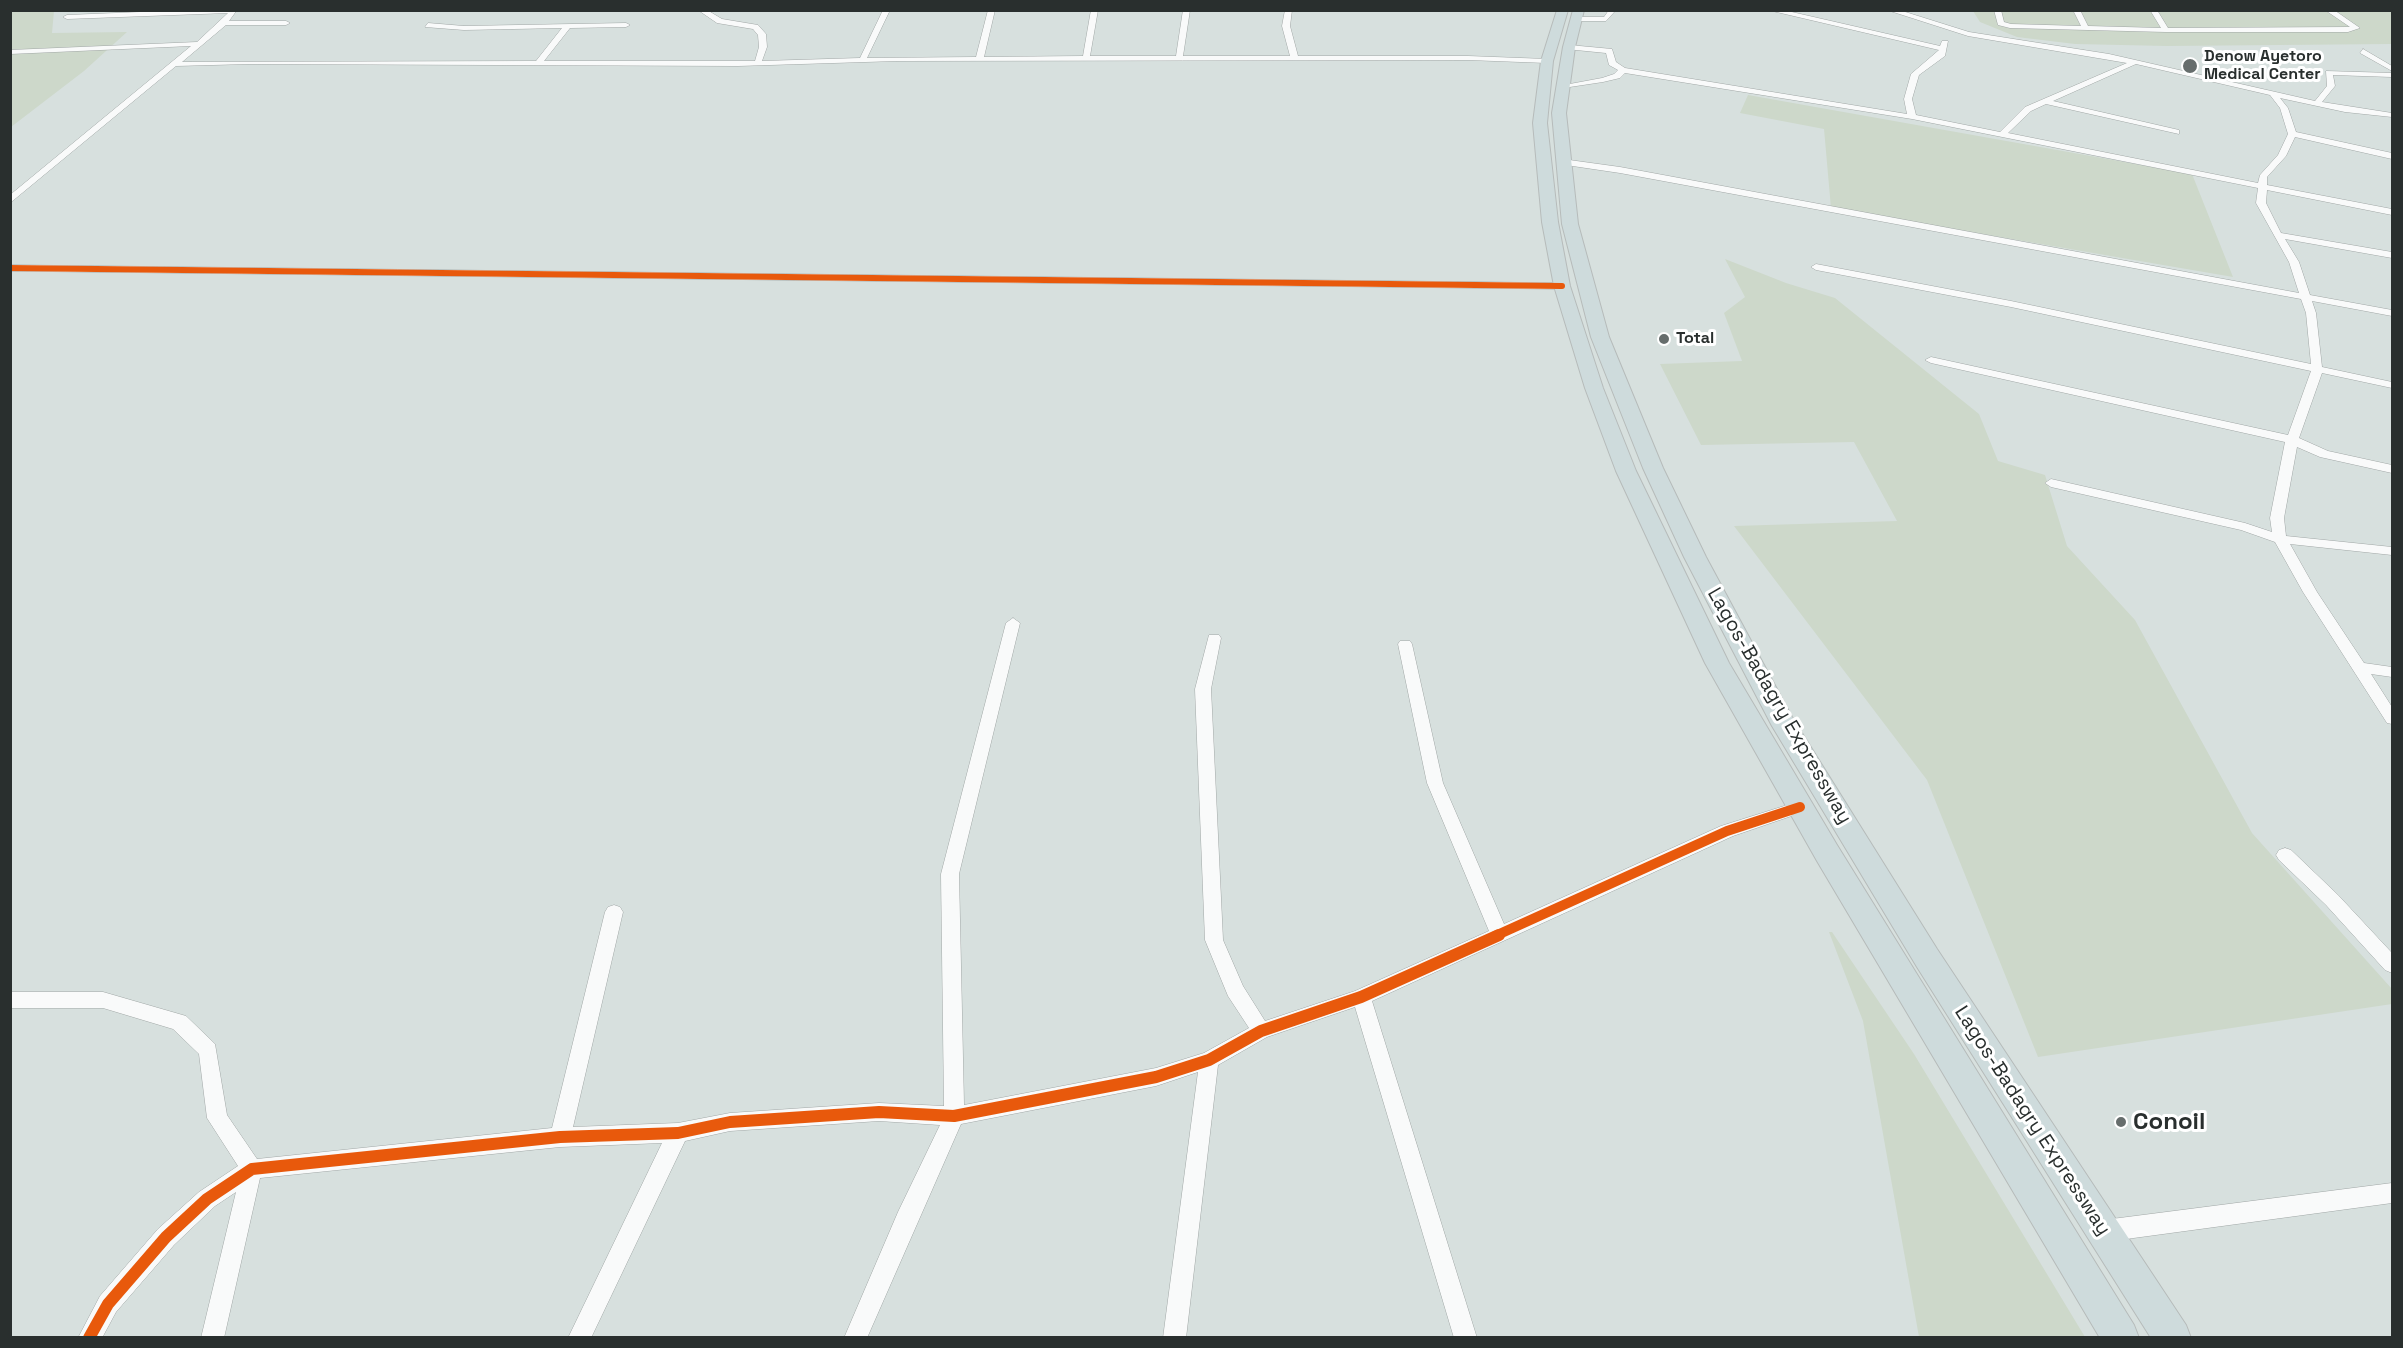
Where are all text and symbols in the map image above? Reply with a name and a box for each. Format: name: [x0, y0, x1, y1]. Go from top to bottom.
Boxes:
place label: Denow Ayetoro Medical Center: [2204, 47, 2322, 85]
marker: Denow Ayetoro Medical Center: [2181, 57, 2199, 75]
place label: Total: [1676, 329, 1714, 349]
marker: Total: [1657, 332, 1671, 346]
street label: Lagos-Badagry Expressway: [1701, 584, 1857, 828]
street label: Lagos-Badagry Expressway: [1949, 1002, 2115, 1240]
place label: Conoil: [2133, 1108, 2205, 1136]
marker: Conoil: [2114, 1115, 2128, 1129]

